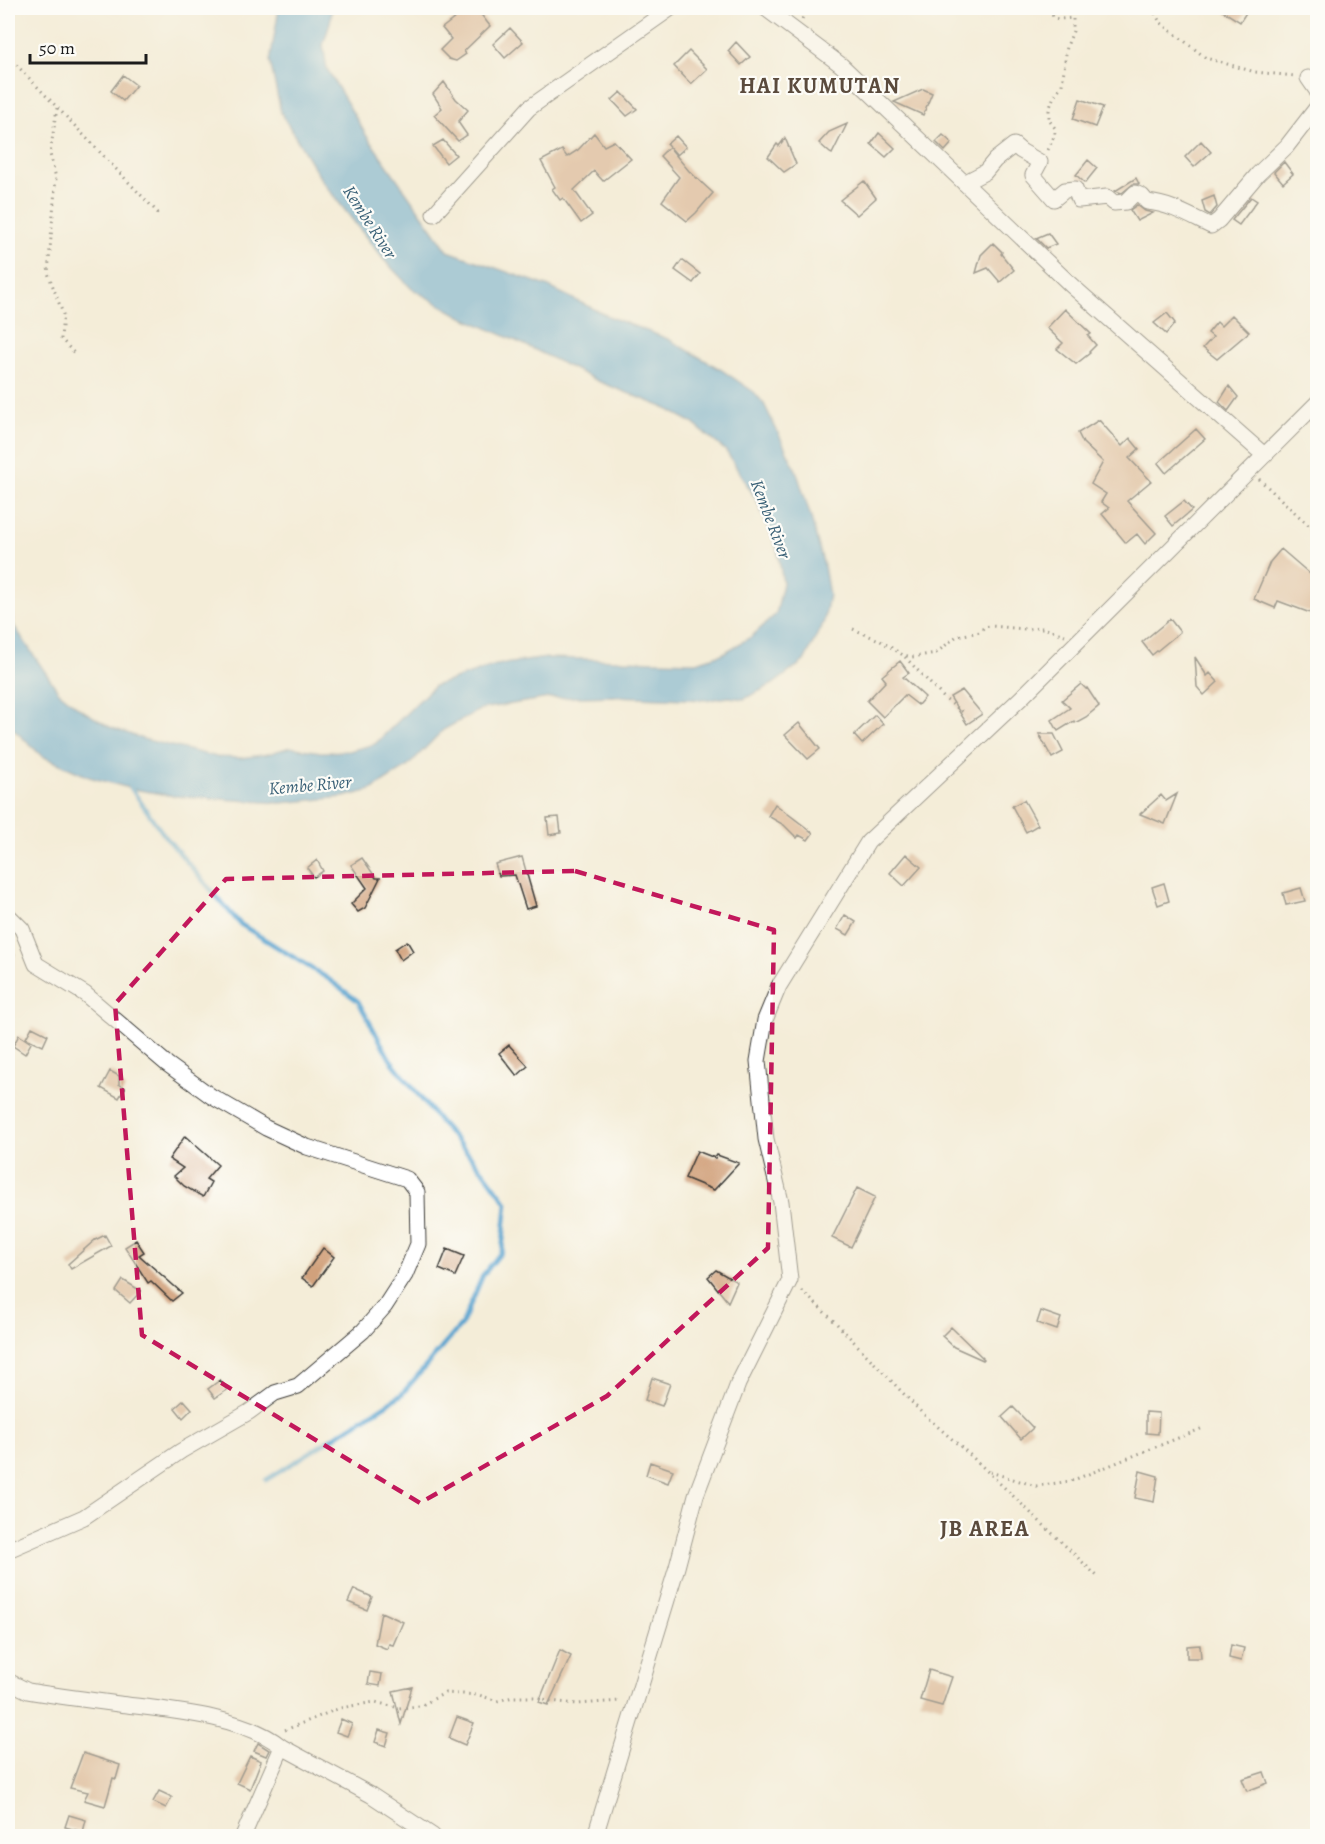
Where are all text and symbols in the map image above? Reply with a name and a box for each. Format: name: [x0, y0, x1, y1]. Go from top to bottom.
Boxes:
scale bar: [30, 27, 146, 65]
text: 50 m: [39, 36, 75, 60]
district label: HAI KUMUTAN: [739, 71, 901, 101]
water label: Kembe River: [337, 181, 403, 264]
water label: Kembe River: [745, 476, 797, 563]
water label: Kembe River: [268, 769, 353, 801]
district label: JB AREA: [940, 1514, 1030, 1544]

